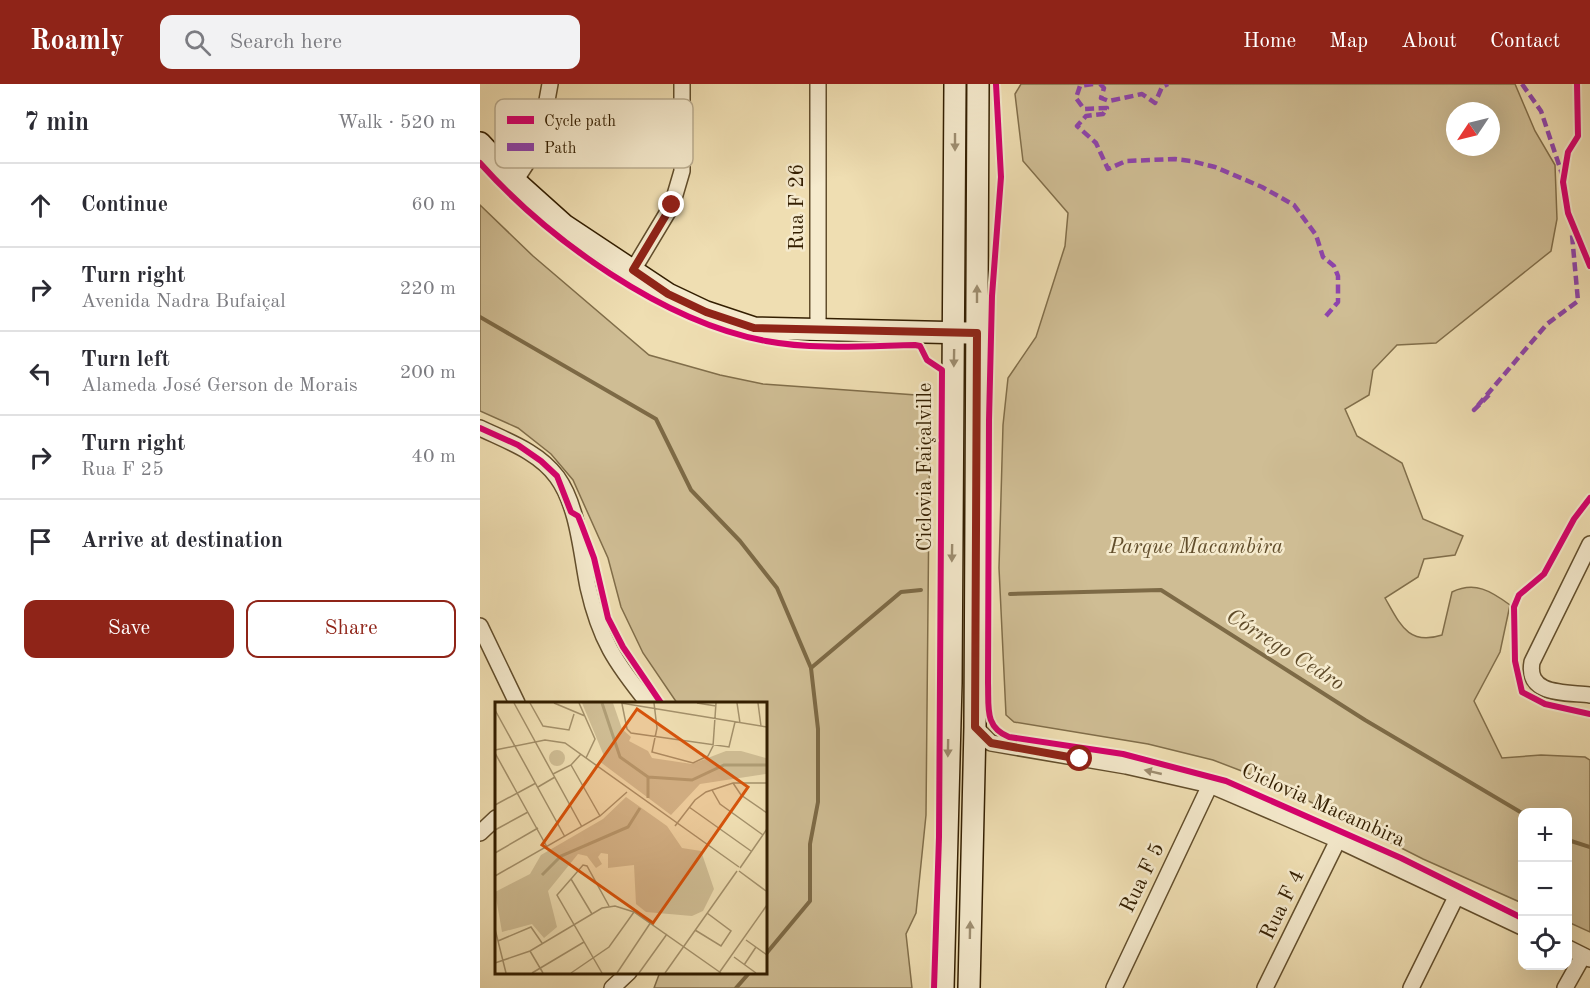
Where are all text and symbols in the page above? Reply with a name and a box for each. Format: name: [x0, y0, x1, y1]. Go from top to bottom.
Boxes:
search box: [160, 15, 580, 69]
icon: search: [181, 26, 214, 59]
text: Roamly: [30, 28, 124, 56]
text: Search here: [229, 31, 342, 53]
text: Home: [1243, 31, 1296, 52]
text: Map: [1329, 31, 1368, 52]
text: About: [1401, 31, 1457, 52]
text: Contact: [1490, 31, 1560, 52]
legend: [495, 99, 693, 168]
north arrow: [1446, 102, 1500, 156]
text: 7 min: [24, 110, 89, 136]
text: Walk · 520 m: [337, 113, 456, 133]
text: Cycle path: [544, 114, 616, 130]
one-way arrow: [950, 133, 960, 152]
text: Path: [544, 141, 577, 157]
street label: Rua F 26: [787, 164, 808, 250]
icon: ahead: [24, 189, 57, 222]
route end: [658, 191, 684, 217]
text: Continue: [81, 194, 168, 216]
text: 60 m: [411, 195, 456, 215]
text: Turn right: [81, 265, 185, 287]
icon: right: [24, 273, 57, 306]
text: 220 m: [400, 279, 456, 299]
one-way arrow: [972, 284, 982, 303]
text: Avenida Nadra Bufaiçal: [81, 292, 286, 312]
text: Turn left: [81, 349, 170, 371]
one-way arrow: [949, 349, 959, 368]
icon: left: [24, 357, 57, 390]
text: 200 m: [400, 363, 456, 383]
text: Alameda José Gerson de Morais: [81, 376, 358, 396]
street label: Ciclovia Faiçalville: [915, 382, 936, 552]
text: Turn right: [81, 433, 185, 455]
icon: right: [24, 441, 57, 474]
text: 40 m: [411, 447, 456, 467]
text: Rua F 25: [81, 460, 164, 480]
icon: arrive: [24, 525, 57, 558]
text: Arrive at destination: [81, 530, 283, 552]
park label: Parque Macambira: [1108, 537, 1283, 558]
one-way arrow: [947, 544, 957, 563]
button: Save: [24, 600, 234, 658]
button: Share: [246, 600, 456, 658]
water label: Córrego Cedro: [1222, 605, 1348, 695]
inset map: [495, 702, 766, 973]
one-way arrow: [943, 739, 952, 758]
route start: [1066, 745, 1092, 771]
street label: Ciclovia Macambira: [1238, 760, 1408, 852]
one-way arrow: [1144, 767, 1163, 777]
map controls: [1518, 808, 1572, 970]
button: +: [1518, 808, 1572, 862]
street label: Rua F 5: [1117, 840, 1169, 916]
button: −: [1518, 862, 1572, 916]
street label: Rua F 4: [1257, 867, 1309, 943]
button: locate: [1518, 916, 1572, 970]
one-way arrow: [965, 920, 975, 939]

